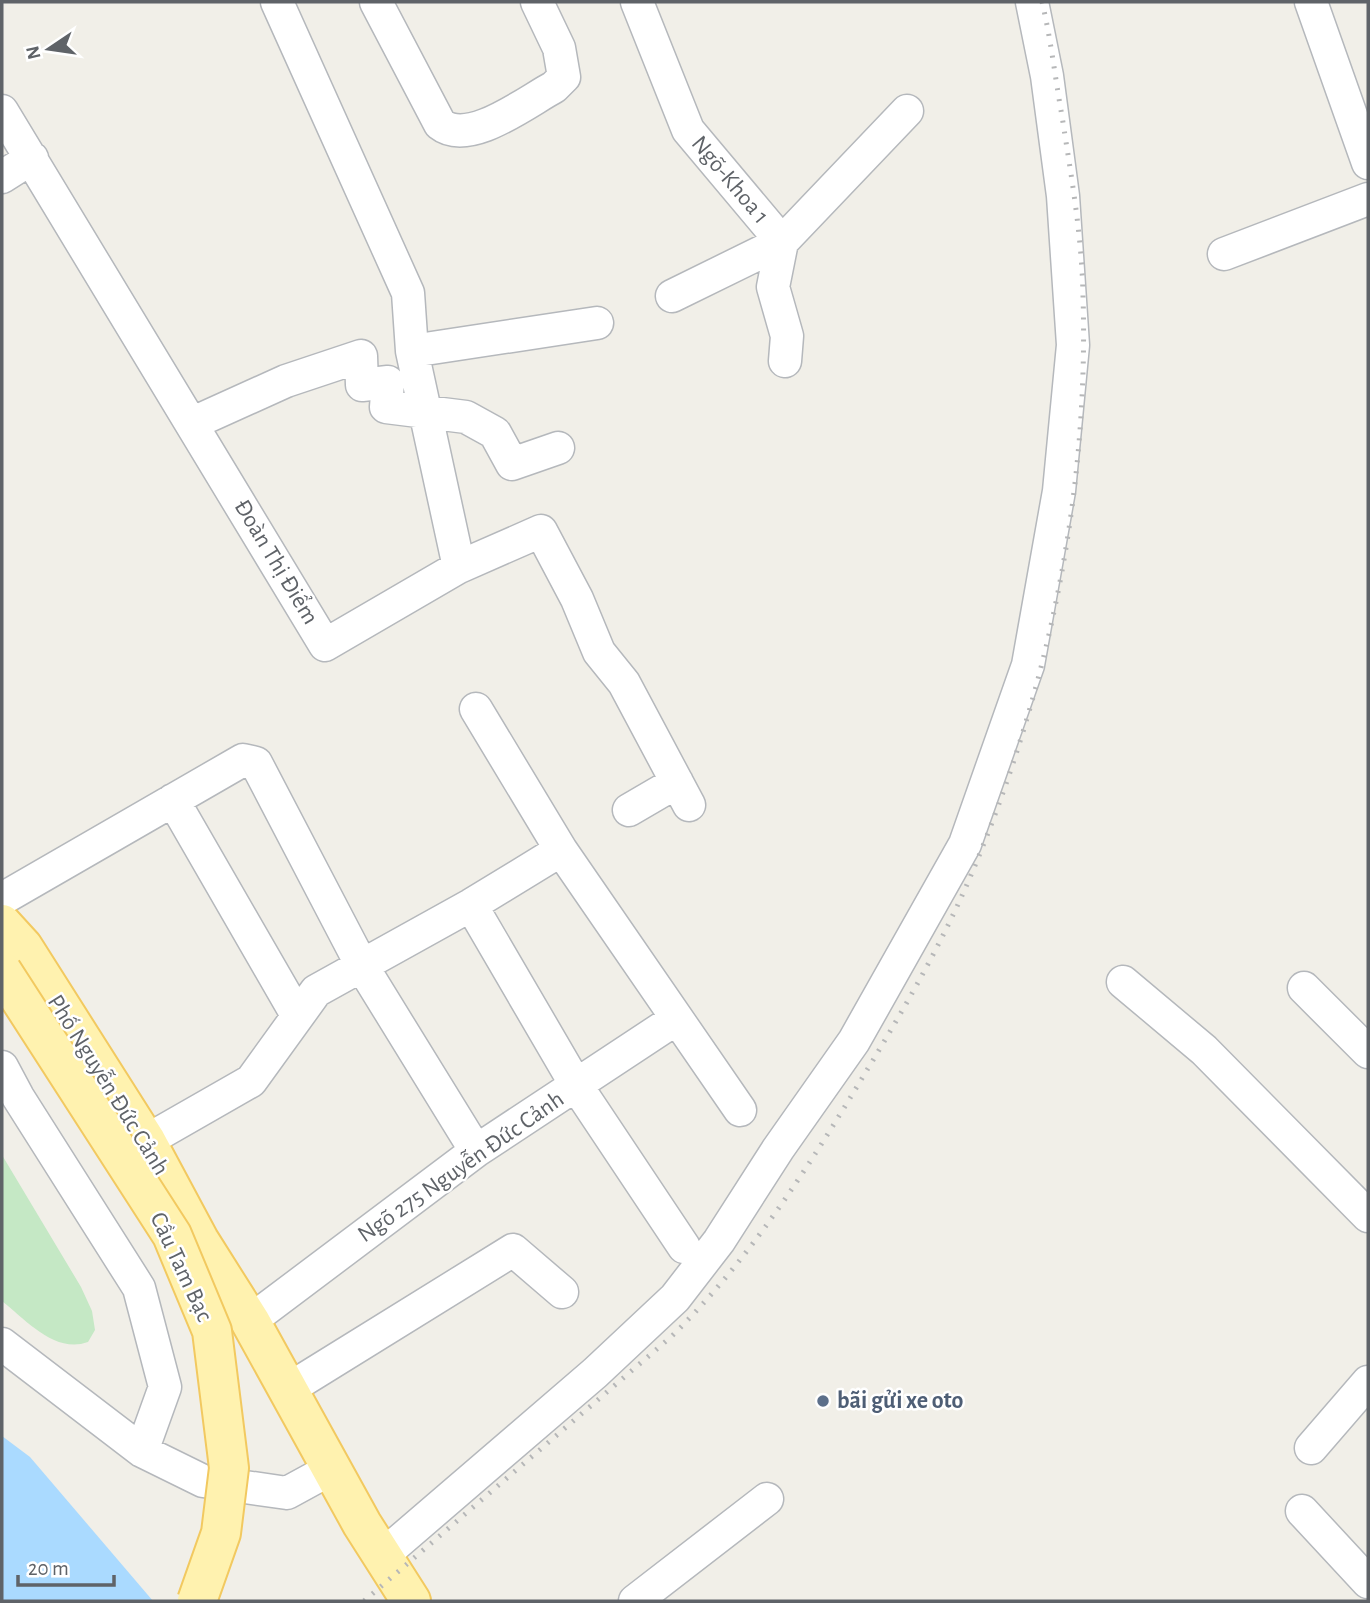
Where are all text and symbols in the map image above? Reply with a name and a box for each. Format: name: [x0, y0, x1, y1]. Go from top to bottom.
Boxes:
north arrow: [14, 14, 84, 84]
text: N: [23, 44, 45, 61]
street label: Ngõ-Khoa 1: [687, 131, 773, 229]
street label: Đoàn Thị Điểm: [229, 495, 323, 629]
street label: Phố Nguyễn Đức Cảnh: [43, 990, 174, 1179]
street label: Ngõ 275 Nguyễn Đức Cảnh: [353, 1086, 568, 1247]
street label: Cầu Tam Bạc: [145, 1209, 217, 1325]
place label: bãi gửi xe oto: [837, 1389, 963, 1413]
marker: bãi gửi xe oto: [815, 1393, 831, 1409]
scale bar: [18, 1544, 114, 1588]
text: 20 m: [28, 1558, 69, 1579]

